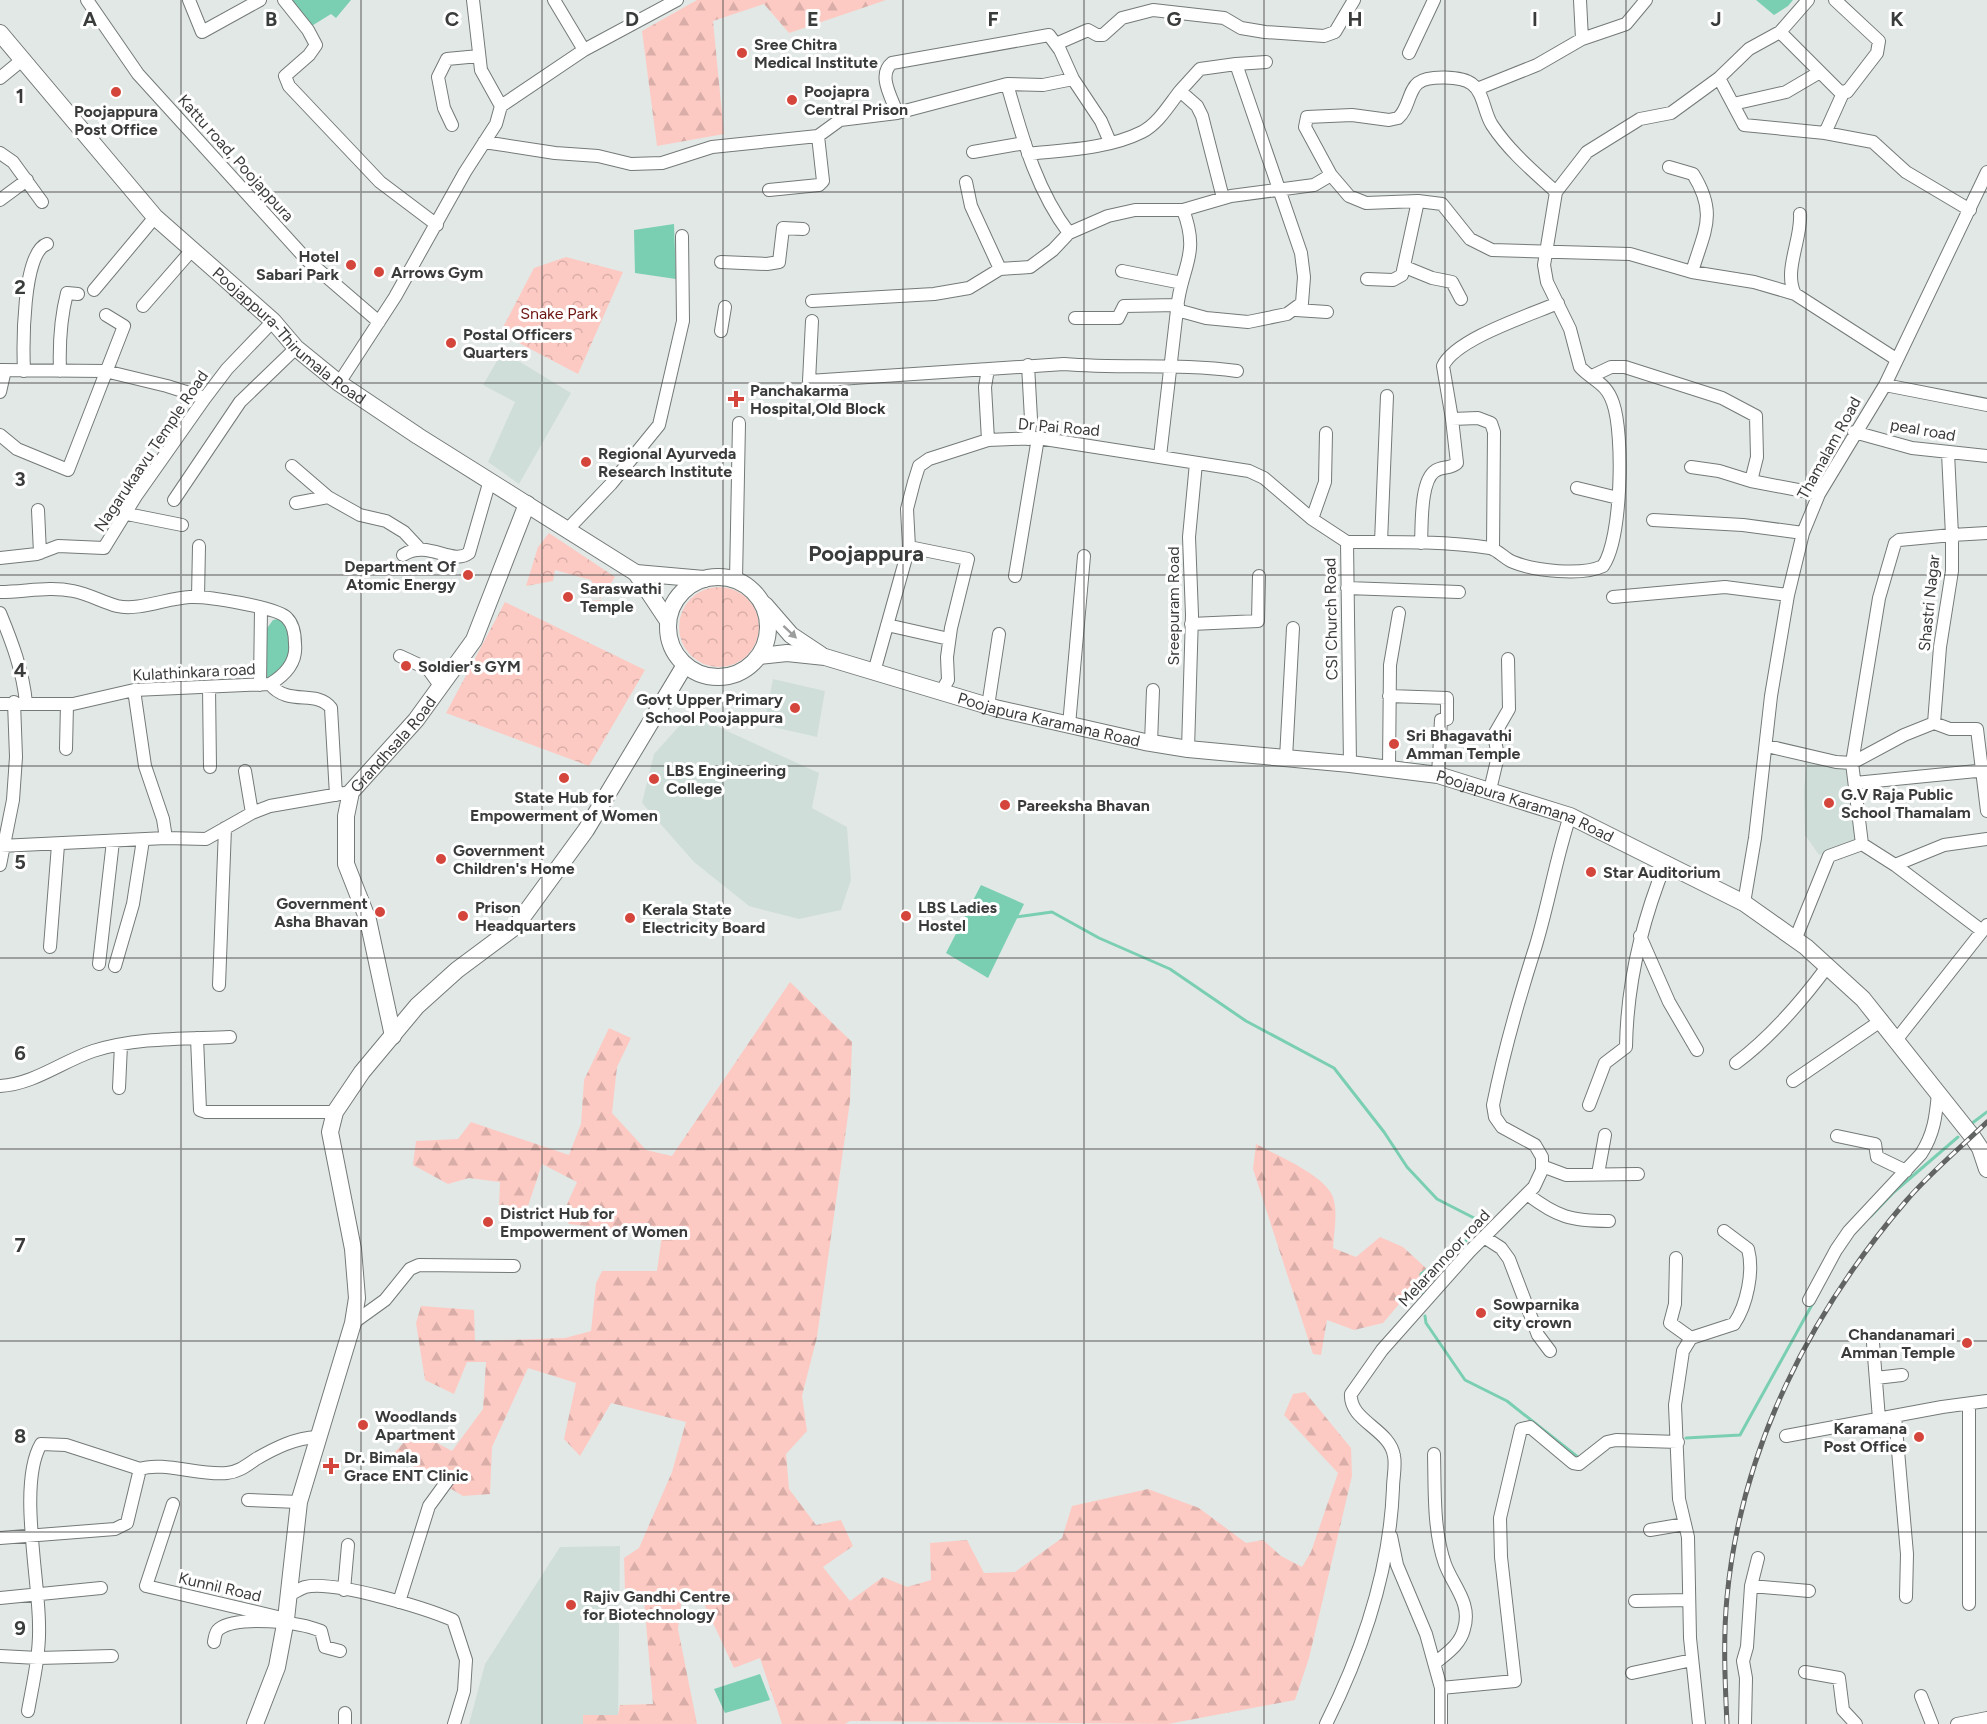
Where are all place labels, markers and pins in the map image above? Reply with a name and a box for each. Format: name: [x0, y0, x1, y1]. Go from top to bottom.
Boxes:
place label: Sree Chitra Medical Institute: [754, 35, 878, 72]
marker: Sree Chitra Medical Institute: [735, 46, 749, 60]
place label: Poojapra Central Prison: [804, 82, 908, 119]
marker: Poojappura Post Office: [109, 85, 123, 99]
marker: Poojapra Central Prison: [785, 93, 799, 107]
place label: Poojappura Post Office: [74, 102, 158, 139]
place label: Hotel Sabari Park: [256, 247, 339, 284]
marker: Hotel Sabari Park: [344, 258, 358, 272]
place label: Arrows Gym: [391, 263, 483, 282]
marker: Arrows Gym: [372, 265, 386, 279]
place label: Postal Officers Quarters: [463, 325, 573, 362]
marker: Postal Officers Quarters: [444, 336, 458, 350]
place label: Panchakarma Hospital,Old Block: [750, 381, 886, 418]
marker: Panchakarma Hospital,Old Block: [727, 390, 745, 408]
place label: Regional Ayurveda Research Institute: [598, 444, 736, 481]
marker: Regional Ayurveda Research Institute: [579, 455, 593, 469]
place label: Department Of Atomic Energy: [344, 557, 457, 594]
marker: Department Of Atomic Energy: [461, 568, 475, 582]
place label: Saraswathi Temple: [580, 579, 662, 616]
marker: Saraswathi Temple: [561, 590, 575, 604]
place label: Soldier's GYM: [418, 657, 521, 676]
marker: Soldier's GYM: [399, 659, 413, 673]
place label: Govt Upper Primary School Poojappura: [636, 690, 784, 727]
marker: Govt Upper Primary School Poojappura: [788, 701, 802, 715]
place label: Sri Bhagavathi Amman Temple: [1406, 726, 1520, 763]
marker: Sri Bhagavathi Amman Temple: [1387, 737, 1401, 751]
place label: LBS Engineering College: [666, 761, 786, 798]
marker: State Hub for Empowerment of Women: [557, 771, 571, 785]
marker: LBS Engineering College: [647, 772, 661, 786]
place label: G.V Raja Public School Thamalam: [1841, 785, 1971, 822]
place label: State Hub for Empowerment of Women: [470, 788, 658, 825]
place label: Pareeksha Bhavan: [1017, 796, 1150, 815]
marker: G.V Raja Public School Thamalam: [1822, 796, 1836, 810]
marker: Pareeksha Bhavan: [998, 798, 1012, 812]
place label: Government Children's Home: [453, 841, 575, 878]
marker: Government Children's Home: [434, 852, 448, 866]
place label: Star Auditorium: [1603, 863, 1721, 882]
marker: Star Auditorium: [1584, 865, 1598, 879]
place label: Government Asha Bhavan: [274, 894, 368, 931]
place label: Prison Headquarters: [475, 898, 576, 935]
place label: LBS Ladies Hostel: [918, 898, 998, 935]
place label: Kerala State Electricity Board: [642, 900, 765, 937]
marker: Government Asha Bhavan: [373, 905, 387, 919]
marker: Prison Headquarters: [456, 909, 470, 923]
marker: LBS Ladies Hostel: [899, 909, 913, 923]
marker: Kerala State Electricity Board: [623, 911, 637, 925]
place label: District Hub for Empowerment of Women: [500, 1204, 688, 1241]
marker: District Hub for Empowerment of Women: [481, 1215, 495, 1229]
place label: Sowparnika city crown: [1493, 1295, 1579, 1332]
marker: Sowparnika city crown: [1474, 1306, 1488, 1320]
place label: Chandanamari Amman Temple: [1841, 1325, 1955, 1362]
marker: Chandanamari Amman Temple: [1960, 1336, 1974, 1350]
place label: Woodlands Apartment: [375, 1407, 457, 1444]
marker: Woodlands Apartment: [356, 1418, 370, 1432]
place label: Karamana Post Office: [1824, 1419, 1907, 1456]
marker: Karamana Post Office: [1912, 1430, 1926, 1444]
place label: Dr. Bimala Grace ENT Clinic: [344, 1448, 469, 1485]
marker: Dr. Bimala Grace ENT Clinic: [322, 1457, 340, 1475]
place label: Rajiv Gandhi Centre for Biotechnology: [583, 1587, 731, 1624]
marker: Rajiv Gandhi Centre for Biotechnology: [564, 1598, 578, 1612]

